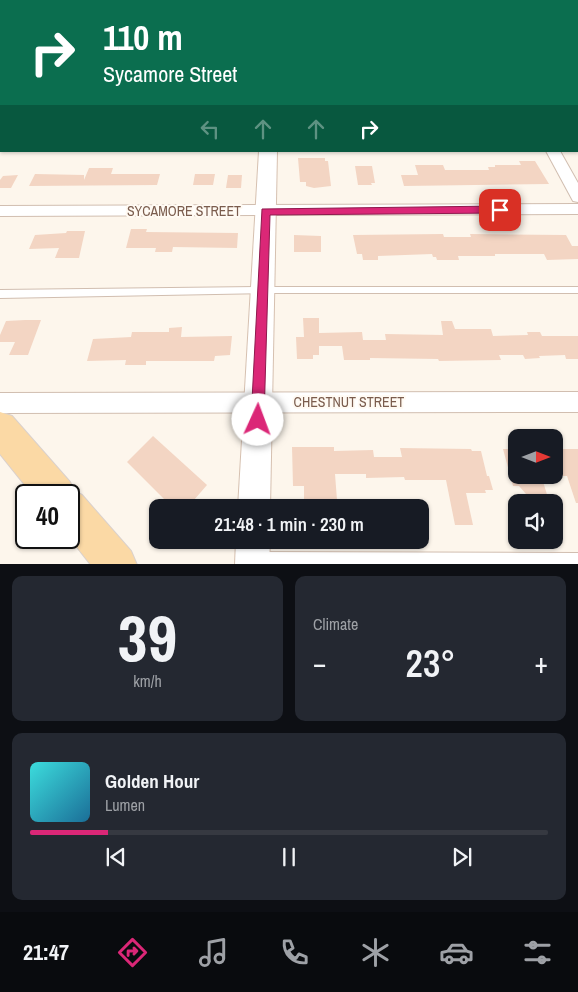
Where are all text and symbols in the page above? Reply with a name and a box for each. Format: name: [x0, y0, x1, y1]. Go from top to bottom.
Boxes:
text: 110 m: [103, 14, 183, 61]
icon: right: [20, 20, 85, 85]
text: Sycamore Street: [103, 59, 237, 89]
icon: left: [196, 115, 224, 143]
icon: ahead: [249, 115, 277, 143]
icon: ahead: [302, 115, 330, 143]
icon: right: [355, 115, 383, 143]
pin: [479, 189, 521, 231]
icon: arrive: [486, 196, 514, 224]
street label: SYCAMORE STREET: [127, 202, 241, 220]
position arrow: [231, 393, 283, 445]
street label: CHESTNUT STREET: [294, 393, 404, 411]
north arrow: [508, 429, 562, 484]
map controls: [508, 429, 563, 549]
speed limit sign: 40: [15, 484, 80, 549]
button: sound: [508, 494, 563, 549]
text: 21:48 · 1 min · 230 m: [214, 511, 364, 537]
text: 39: [118, 594, 177, 681]
text: Climate: [313, 613, 358, 635]
text: 23°: [406, 638, 455, 689]
text: −: [313, 644, 326, 682]
text: +: [535, 644, 548, 682]
text: km/h: [133, 670, 162, 692]
text: Golden Hour: [105, 768, 199, 794]
text: Lumen: [105, 794, 145, 816]
icon: previous: [102, 843, 130, 871]
icon: pause: [275, 843, 303, 871]
icon: next: [448, 843, 476, 871]
icon: directions: [115, 935, 150, 970]
icon: music: [196, 935, 231, 970]
icon: phone: [277, 935, 312, 970]
icon: climate: [358, 935, 393, 970]
icon: car: [439, 935, 474, 970]
icon: filters: [520, 935, 555, 970]
text: 21:47: [23, 937, 69, 967]

